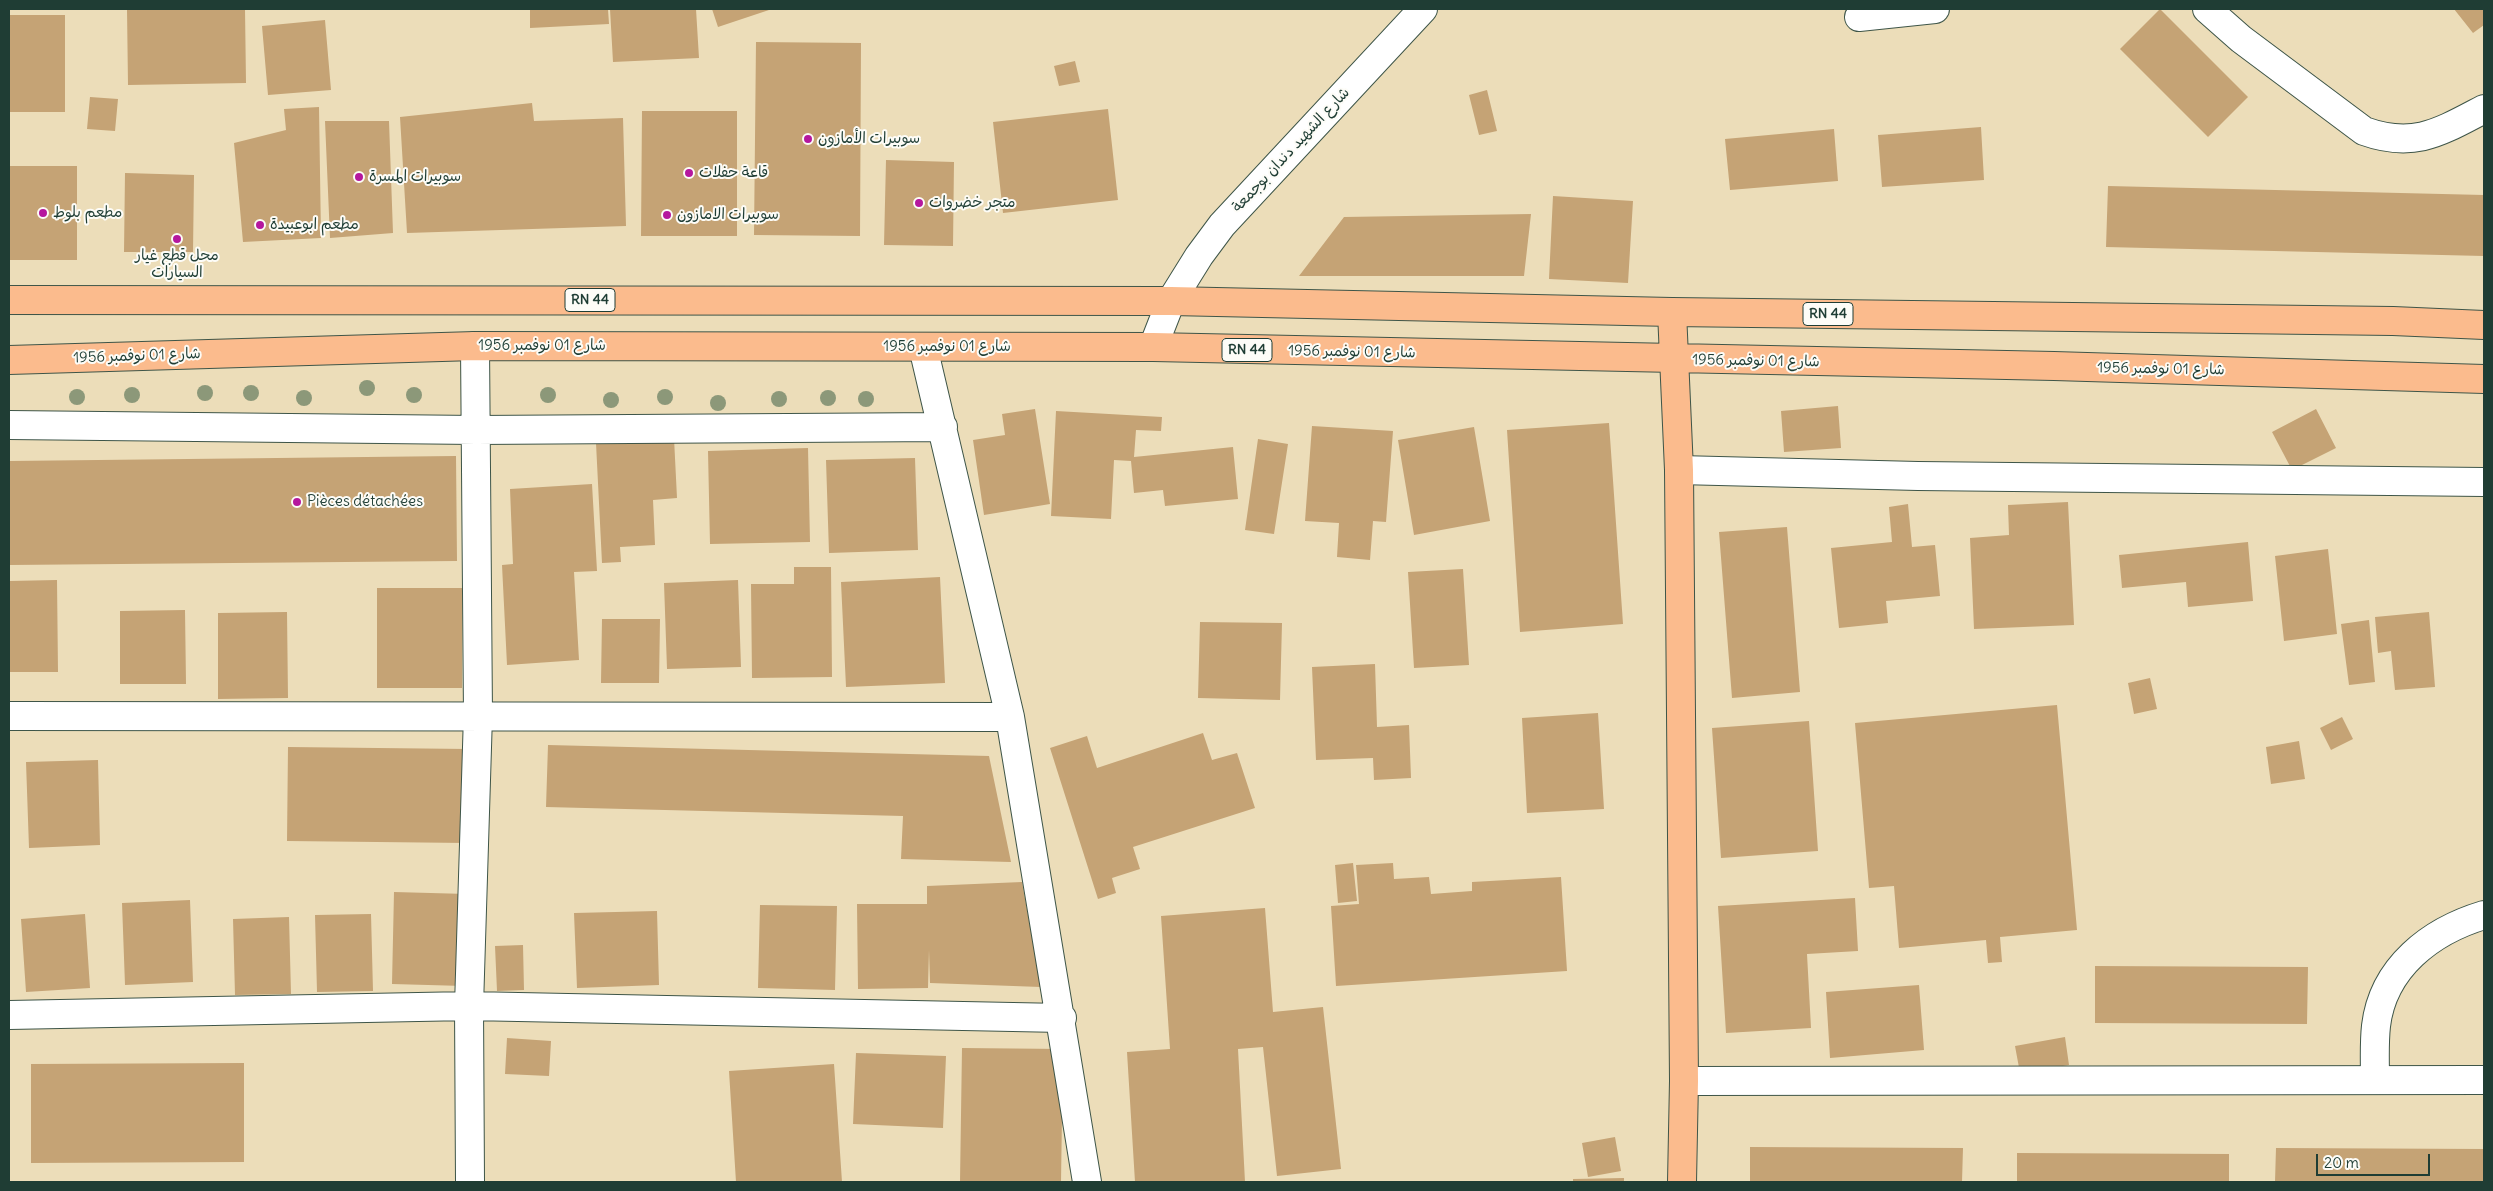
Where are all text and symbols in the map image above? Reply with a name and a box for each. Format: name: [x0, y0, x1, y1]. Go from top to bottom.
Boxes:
street label: شارع الشهيد دندان بوجمعة: [1228, 84, 1354, 216]
place label: سوبيرات الأمازون: [818, 130, 920, 148]
marker: سوبيرات الأمازون: [802, 133, 814, 145]
place label: قاعة حفلات: [699, 164, 768, 182]
marker: قاعة حفلات: [683, 167, 695, 179]
place label: سوبيرات المسرة: [369, 168, 461, 186]
marker: سوبيرات المسرة: [353, 171, 365, 183]
place label: متجر خضروات: [929, 194, 1015, 212]
marker: متجر خضروات: [913, 197, 925, 209]
place label: مطعم بلوط: [53, 204, 122, 222]
place label: سوبيرات الامازون: [677, 206, 779, 224]
marker: مطعم بلوط: [37, 207, 49, 219]
marker: سوبيرات الامازون: [661, 209, 673, 221]
place label: مطعم ابوعبيدة: [270, 216, 359, 234]
marker: مطعم ابوعبيدة: [254, 219, 266, 231]
marker: محل قطع غيار السيارات: [171, 233, 183, 245]
place label: محل قطع غيار السيارات: [135, 247, 219, 282]
road number: RN 44: [565, 288, 615, 312]
road number: RN 44: [1803, 302, 1853, 326]
street label: شارع 01 نوفمبر 1956: [478, 337, 606, 355]
street label: شارع 01 نوفمبر 1956: [883, 338, 1011, 356]
road number: RN 44: [1222, 338, 1272, 362]
street label: شارع 01 نوفمبر 1956: [1288, 342, 1416, 362]
street label: شارع 01 نوفمبر 1956: [73, 345, 201, 367]
street label: شارع 01 نوفمبر 1956: [1692, 351, 1820, 371]
street label: شارع 01 نوفمبر 1956: [2097, 359, 2225, 379]
place label: Pièces détachées: [307, 493, 423, 511]
marker: Pièces détachées: [291, 496, 303, 508]
scale bar: [2318, 1144, 2432, 1176]
text: 20 m: [2324, 1153, 2359, 1172]

